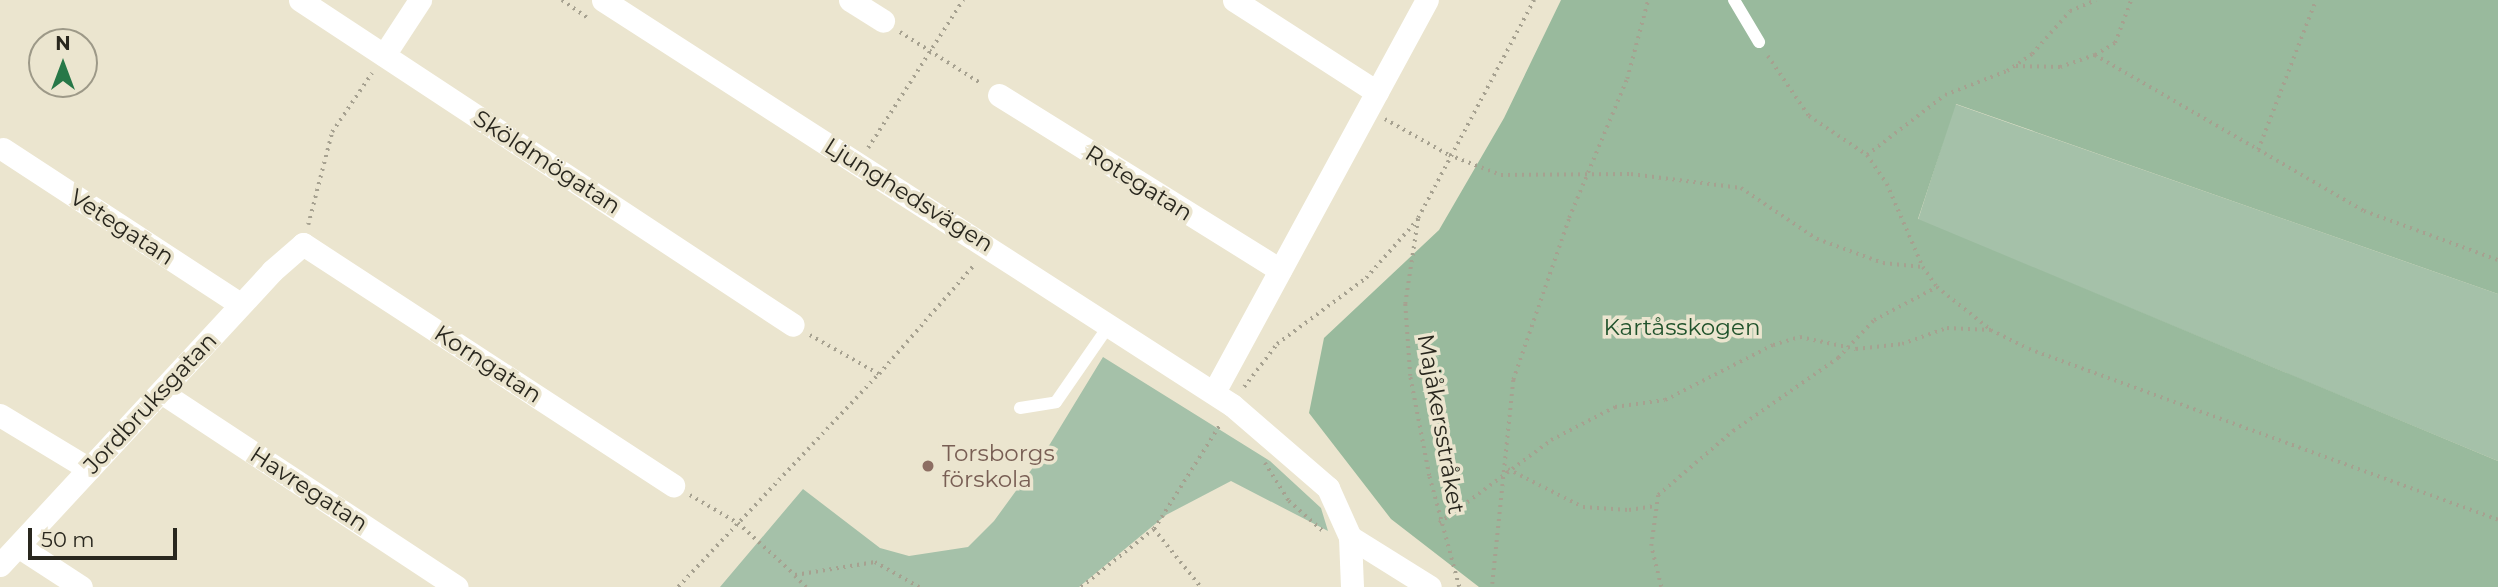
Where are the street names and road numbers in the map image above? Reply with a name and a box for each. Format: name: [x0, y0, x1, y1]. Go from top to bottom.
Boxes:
street label: Sköldmögatan: [468, 104, 626, 220]
street label: Ljunghedsvägen: [820, 132, 998, 258]
street label: Rotegatan: [1080, 139, 1198, 227]
street label: Vetegatan: [65, 183, 179, 271]
street label: Korngatan: [429, 319, 547, 409]
street label: Jordbruksgatan: [78, 327, 222, 479]
street label: Majåkersstråket: [1412, 332, 1470, 516]
street label: Havregatan: [245, 441, 373, 537]

